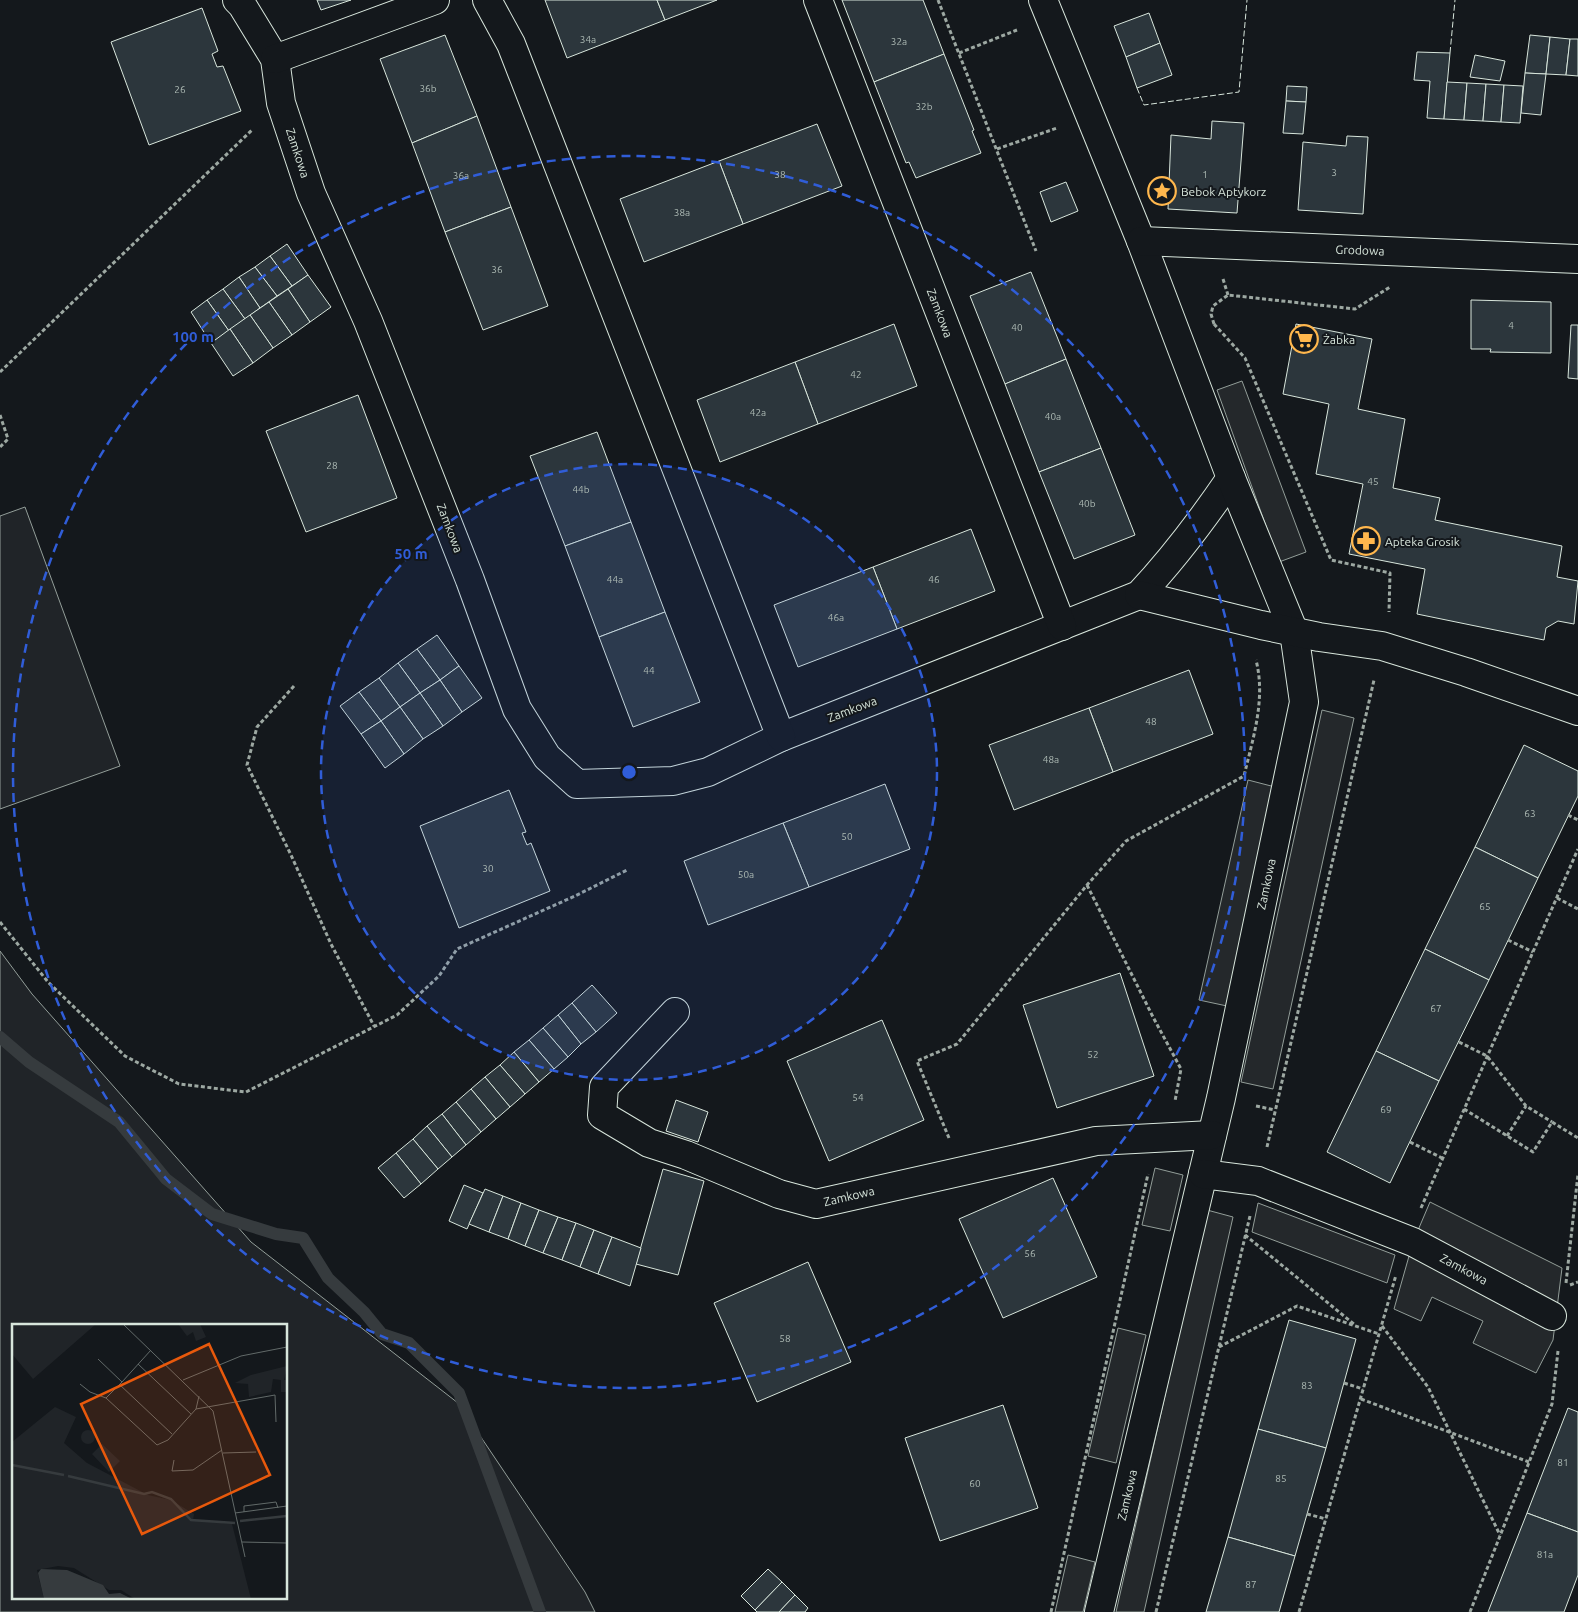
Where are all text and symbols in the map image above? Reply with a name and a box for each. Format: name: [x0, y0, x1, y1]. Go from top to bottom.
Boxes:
house number: 34a: [580, 34, 596, 45]
house number: 32a: [891, 36, 907, 47]
house number: 36b: [419, 83, 437, 94]
house number: 26: [174, 84, 186, 95]
house number: 32b: [915, 101, 933, 112]
street label: Zamkowa: [284, 126, 312, 180]
house number: 3: [1331, 167, 1337, 178]
house number: 38: [774, 169, 786, 180]
house number: 1: [1202, 169, 1208, 180]
house number: 36a: [453, 170, 469, 181]
place icon: Bebok Aptykorz: [1147, 176, 1177, 206]
place label: Bebok Aptykorz: [1181, 185, 1267, 198]
house number: 38a: [674, 207, 690, 218]
street label: Grodowa: [1335, 243, 1385, 257]
house number: 36: [491, 264, 503, 275]
street label: Zamkowa: [925, 287, 955, 339]
house number: 4: [1508, 320, 1514, 331]
house number: 40: [1011, 322, 1023, 333]
supermarket icon: Żabka: [1289, 324, 1319, 354]
text: 100 m: [172, 328, 214, 345]
place label: Żabka: [1323, 333, 1355, 346]
house number: 42: [850, 369, 862, 380]
house number: 42a: [750, 407, 766, 418]
house number: 40a: [1045, 411, 1061, 422]
house number: 28: [326, 460, 338, 471]
house number: 45: [1367, 476, 1379, 487]
house number: 44b: [572, 484, 590, 495]
house number: 40b: [1078, 498, 1096, 509]
street label: Zamkowa: [435, 502, 465, 554]
pharmacy icon: Apteka Grosik: [1351, 526, 1381, 556]
place label: Apteka Grosik: [1385, 535, 1460, 548]
text: 50 m: [394, 545, 428, 562]
house number: 44a: [607, 574, 623, 585]
house number: 46: [928, 574, 940, 585]
house number: 46a: [828, 612, 844, 623]
house number: 44: [643, 665, 655, 676]
street label: Zamkowa: [826, 694, 878, 724]
house number: 48: [1145, 716, 1157, 727]
house number: 48a: [1043, 754, 1059, 765]
centre of rings: [620, 763, 638, 781]
house number: 63: [1524, 808, 1536, 819]
house number: 50: [841, 831, 853, 842]
street label: Zamkowa: [1254, 857, 1278, 911]
house number: 30: [482, 863, 494, 874]
house number: 50a: [738, 869, 754, 880]
house number: 65: [1479, 901, 1491, 912]
house number: 67: [1430, 1003, 1442, 1014]
house number: 52: [1087, 1049, 1099, 1060]
house number: 54: [852, 1092, 864, 1103]
house number: 69: [1380, 1104, 1392, 1115]
street label: Zamkowa: [822, 1184, 876, 1208]
house number: 56: [1024, 1248, 1036, 1259]
street label: Zamkowa: [1438, 1251, 1490, 1287]
inset map: [12, 1324, 288, 1600]
house number: 58: [779, 1333, 791, 1344]
house number: 83: [1301, 1380, 1313, 1391]
house number: 81: [1557, 1457, 1569, 1468]
street label: Zamkowa: [1115, 1468, 1139, 1522]
house number: 85: [1275, 1473, 1287, 1484]
house number: 60: [969, 1478, 981, 1489]
house number: 81a: [1537, 1549, 1553, 1560]
house number: 87: [1245, 1579, 1257, 1590]

